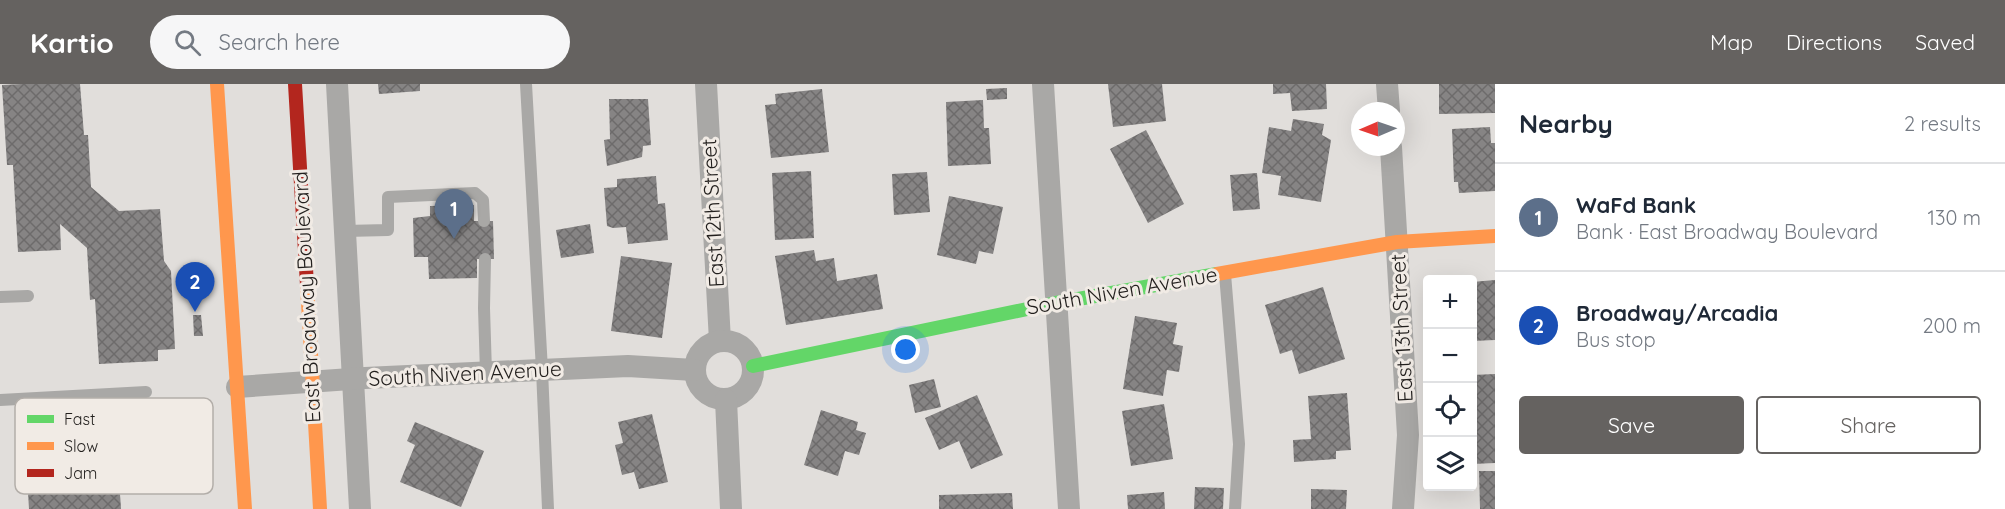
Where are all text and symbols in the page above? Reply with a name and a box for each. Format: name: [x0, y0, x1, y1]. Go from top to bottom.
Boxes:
search box: [150, 15, 570, 69]
text: Kartio: [30, 25, 114, 60]
icon: search: [171, 26, 204, 59]
text: Search here: [219, 28, 340, 56]
text: Map: [1710, 29, 1753, 55]
text: Directions: [1786, 29, 1882, 55]
text: Saved: [1915, 29, 1975, 55]
north arrow: [1351, 102, 1405, 156]
text: Nearby: [1519, 107, 1613, 140]
text: 2 results: [1904, 111, 1981, 136]
street label: East 12th Street: [695, 138, 729, 288]
street label: East Broadway Boulevard: [286, 171, 326, 423]
pin: 1: [434, 190, 474, 239]
text: WaFd Bank: [1576, 191, 1696, 219]
text: 1: [1535, 205, 1542, 230]
text: 130 m: [1928, 205, 1981, 230]
text: Bank · East Broadway Boulevard: [1576, 219, 1878, 244]
street label: East 13th Street: [1384, 253, 1418, 403]
street label: South Niven Avenue: [1024, 260, 1219, 320]
pin: 2: [176, 262, 214, 312]
map controls: [1423, 275, 1477, 491]
button: +: [1423, 275, 1477, 329]
text: Broadway/Arcadia: [1576, 299, 1778, 327]
text: 2: [1533, 313, 1544, 338]
text: 200 m: [1922, 313, 1981, 338]
text: Bus stop: [1576, 327, 1656, 352]
button: −: [1423, 329, 1477, 383]
your location: [891, 335, 920, 364]
street label: South Niven Avenue: [368, 355, 562, 391]
button: locate: [1423, 383, 1477, 437]
button: Save: [1519, 396, 1744, 454]
button: Share: [1756, 396, 1981, 454]
legend: [15, 398, 213, 494]
text: Fast: [64, 409, 95, 429]
text: Slow: [64, 436, 98, 456]
button: layers: [1423, 437, 1477, 491]
text: Jam: [64, 463, 97, 483]

